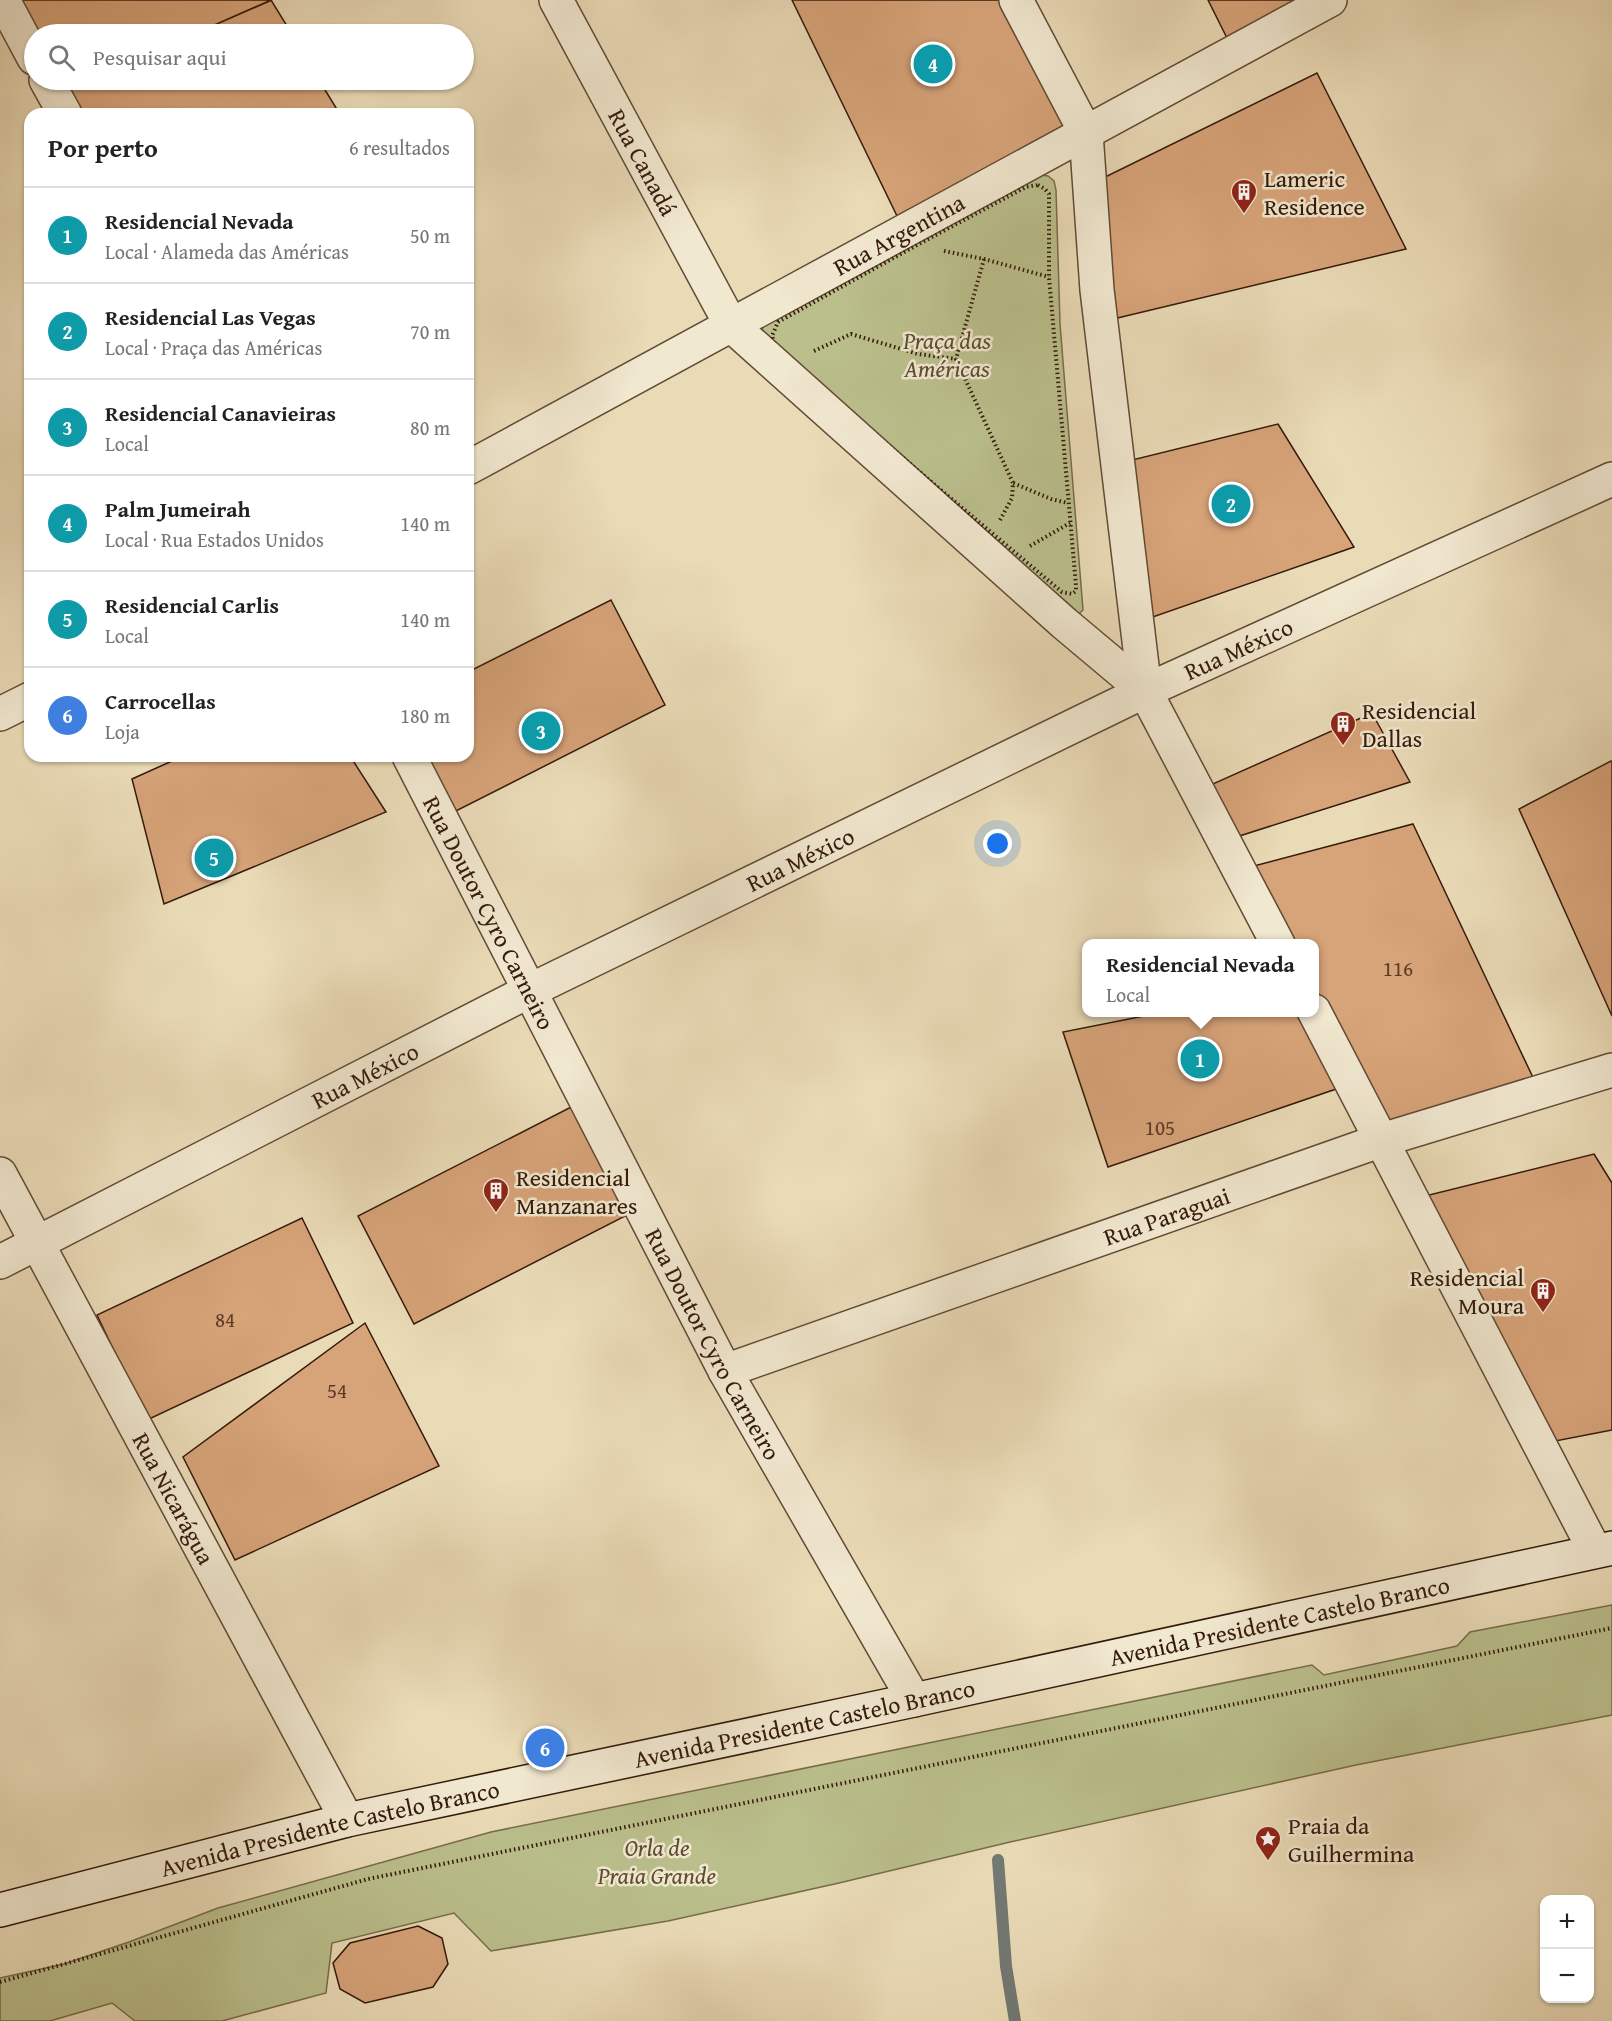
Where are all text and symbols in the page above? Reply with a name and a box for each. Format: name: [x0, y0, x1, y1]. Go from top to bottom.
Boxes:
search box: [24, 24, 474, 90]
icon: search: [45, 41, 78, 74]
text: Pesquisar aqui: [93, 41, 227, 73]
pin: 4: [914, 42, 952, 86]
street label: Rua Canadá: [600, 102, 687, 222]
text: Por perto: [48, 128, 158, 167]
text: 6 resultados: [349, 133, 450, 162]
place label: Lameric Residence: [1264, 161, 1365, 224]
building icon: Lameric Residence: [1229, 177, 1259, 215]
street label: Rua Argentina: [827, 184, 971, 284]
text: Residencial Nevada: [105, 205, 294, 237]
text: 1: [62, 221, 73, 250]
text: 50 m: [410, 221, 450, 250]
text: Local · Alameda das Américas: [105, 237, 349, 266]
text: Residencial Las Vegas: [105, 301, 316, 333]
text: 2: [62, 317, 73, 346]
text: 70 m: [410, 317, 450, 346]
park label: Praça das Américas: [902, 323, 991, 386]
text: Local · Praça das Américas: [105, 333, 322, 362]
text: Residencial Canavieiras: [105, 397, 336, 429]
text: 3: [62, 413, 73, 442]
text: 80 m: [410, 413, 450, 442]
text: Local: [105, 429, 149, 458]
pin: 2: [1212, 482, 1250, 526]
text: Palm Jumeirah: [105, 493, 250, 525]
text: 4: [62, 509, 73, 538]
text: 140 m: [400, 509, 450, 538]
text: Local · Rua Estados Unidos: [105, 525, 324, 554]
text: Residencial Carlis: [105, 589, 279, 621]
text: 5: [62, 605, 73, 634]
text: 140 m: [400, 605, 450, 634]
street label: Rua México: [1178, 609, 1298, 689]
text: Local: [105, 621, 149, 650]
text: Carrocellas: [105, 685, 216, 717]
place label: Residencial Dallas: [1362, 693, 1477, 756]
text: 6: [62, 701, 73, 730]
text: 180 m: [400, 701, 450, 730]
pin: 3: [522, 708, 560, 754]
building icon: Residencial Dallas: [1328, 709, 1358, 747]
text: Loja: [105, 717, 140, 746]
street label: Rua Doutor Cyro Carneiro: [415, 789, 564, 1036]
street label: Rua México: [740, 818, 860, 900]
your location: [983, 829, 1012, 858]
pin: 5: [194, 836, 234, 880]
popup: [1082, 939, 1319, 1017]
text: Residencial Nevada: [1106, 948, 1295, 980]
house number: 116: [1383, 953, 1413, 984]
text: Local: [1106, 980, 1150, 1009]
street label: Rua México: [305, 1033, 425, 1117]
pin: 1: [1180, 1036, 1220, 1082]
house number: 105: [1145, 1112, 1175, 1143]
place label: Residencial Manzanares: [516, 1160, 637, 1223]
building icon: Residencial Manzanares: [481, 1176, 511, 1214]
street label: Rua Paraguai: [1099, 1177, 1235, 1254]
street label: Rua Doutor Cyro Carneiro: [637, 1222, 790, 1466]
place label: Residencial Moura: [1410, 1260, 1525, 1323]
building icon: Residencial Moura: [1528, 1276, 1558, 1314]
house number: 84: [215, 1304, 235, 1335]
house number: 54: [327, 1375, 347, 1406]
street label: Rua Nicarágua: [124, 1426, 224, 1571]
street label: Avenida Presidente Castelo Branco: [1106, 1566, 1453, 1674]
street label: Avenida Presidente Castelo Branco: [631, 1670, 978, 1776]
pin: 6: [526, 1726, 564, 1770]
street label: Avenida Presidente Castelo Branco: [157, 1771, 502, 1885]
place label: Praia da Guilhermina: [1288, 1808, 1415, 1871]
place icon: Praia da Guilhermina: [1253, 1824, 1283, 1862]
park label: Orla de Praia Grande: [597, 1830, 717, 1893]
map controls: [1540, 1895, 1594, 2003]
button: +: [1540, 1895, 1594, 1949]
button: −: [1540, 1949, 1594, 2003]

